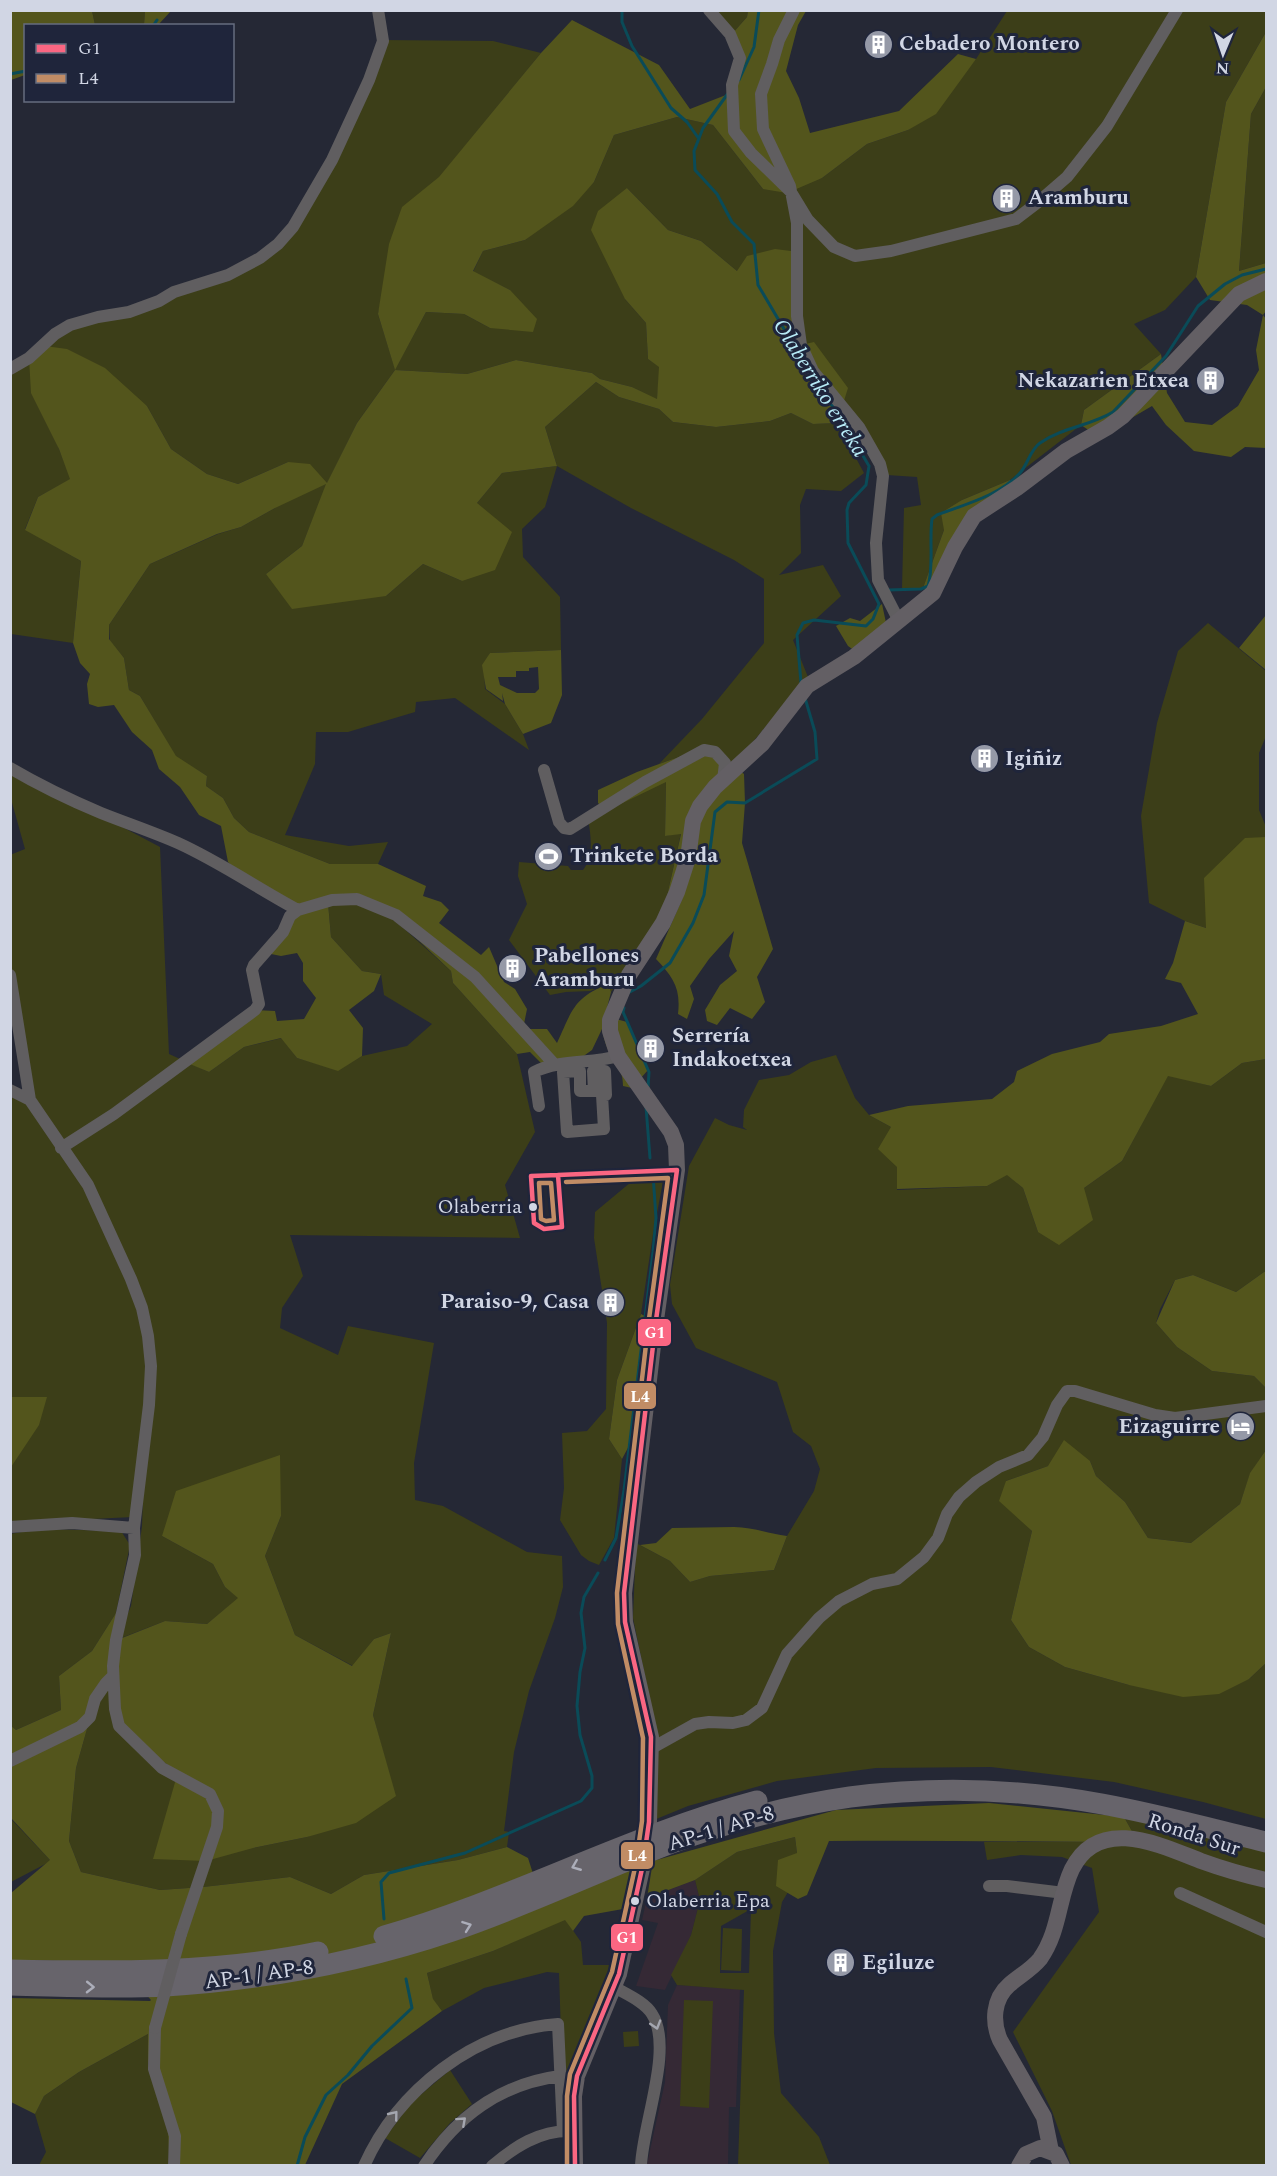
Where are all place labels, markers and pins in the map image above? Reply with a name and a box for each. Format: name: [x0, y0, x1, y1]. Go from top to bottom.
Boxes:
building icon: Cebadero Montero: [862, 28, 894, 60]
place label: Cebadero Montero: [899, 28, 1080, 60]
building icon: Aramburu: [991, 182, 1023, 214]
place label: Aramburu: [1028, 182, 1129, 214]
place label: Nekazarien Etxea: [1017, 365, 1189, 397]
building icon: Nekazarien Etxea: [1194, 365, 1226, 397]
building icon: Igiñiz: [968, 743, 1000, 775]
place label: Igiñiz: [1005, 743, 1062, 775]
sports icon: Trinkete Borda: [533, 840, 565, 872]
place label: Trinkete Borda: [570, 840, 718, 872]
place label: Pabellones Aramburu: [534, 940, 640, 996]
building icon: Pabellones Aramburu: [497, 952, 529, 984]
place label: Serrería Indakoetxea: [672, 1020, 792, 1076]
building icon: Serrería Indakoetxea: [635, 1032, 667, 1064]
place label: Olaberria: [437, 1192, 522, 1222]
marker: Olaberria: [527, 1201, 539, 1213]
place label: Paraiso-9, Casa: [440, 1286, 589, 1318]
building icon: Paraiso-9, Casa: [594, 1286, 626, 1318]
place label: Eizaguirre: [1119, 1411, 1220, 1443]
hotel icon: Eizaguirre: [1225, 1411, 1257, 1443]
place label: Olaberria Epa: [646, 1886, 770, 1916]
marker: Olaberria Epa: [629, 1895, 641, 1907]
building icon: Egiluze: [825, 1947, 857, 1979]
place label: Egiluze: [862, 1947, 935, 1979]

